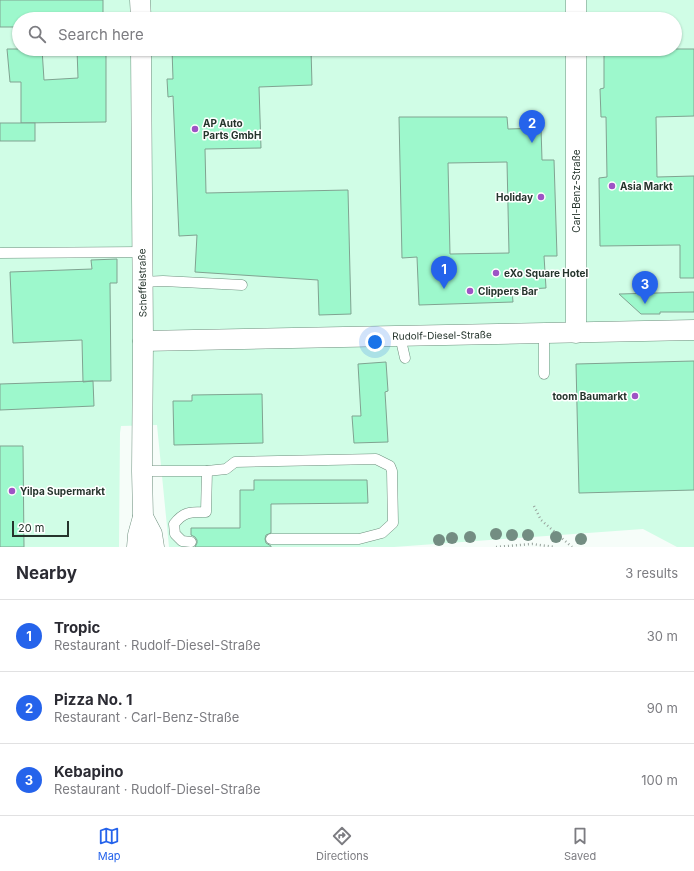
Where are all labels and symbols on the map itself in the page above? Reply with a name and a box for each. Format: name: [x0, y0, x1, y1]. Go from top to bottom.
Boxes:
pin: 2: [519, 110, 545, 143]
place label: AP Auto Parts GmbH: [203, 117, 261, 141]
marker: AP Auto Parts GmbH: [190, 124, 200, 134]
street label: Carl-Benz-Straße: [570, 149, 582, 233]
place label: Asia Markt: [620, 180, 673, 192]
marker: Asia Markt: [607, 181, 617, 191]
place label: Holiday: [496, 191, 533, 204]
marker: Holiday: [536, 192, 546, 202]
street label: Scheffelstraße: [135, 248, 149, 317]
pin: 1: [431, 256, 457, 289]
place label: eXo Square Hotel: [504, 267, 588, 279]
marker: eXo Square Hotel: [491, 268, 501, 278]
pin: 3: [632, 271, 658, 304]
place label: Clippers Bar: [478, 285, 538, 297]
marker: Clippers Bar: [465, 286, 475, 296]
street label: Rudolf-Diesel-Straße: [392, 328, 492, 342]
your location: [365, 332, 385, 352]
place label: toom Baumarkt: [552, 390, 627, 402]
marker: toom Baumarkt: [630, 391, 640, 401]
place label: Yilpa Supermarkt: [20, 485, 105, 497]
marker: Yilpa Supermarkt: [7, 486, 17, 496]
scale bar: [12, 519, 69, 538]

